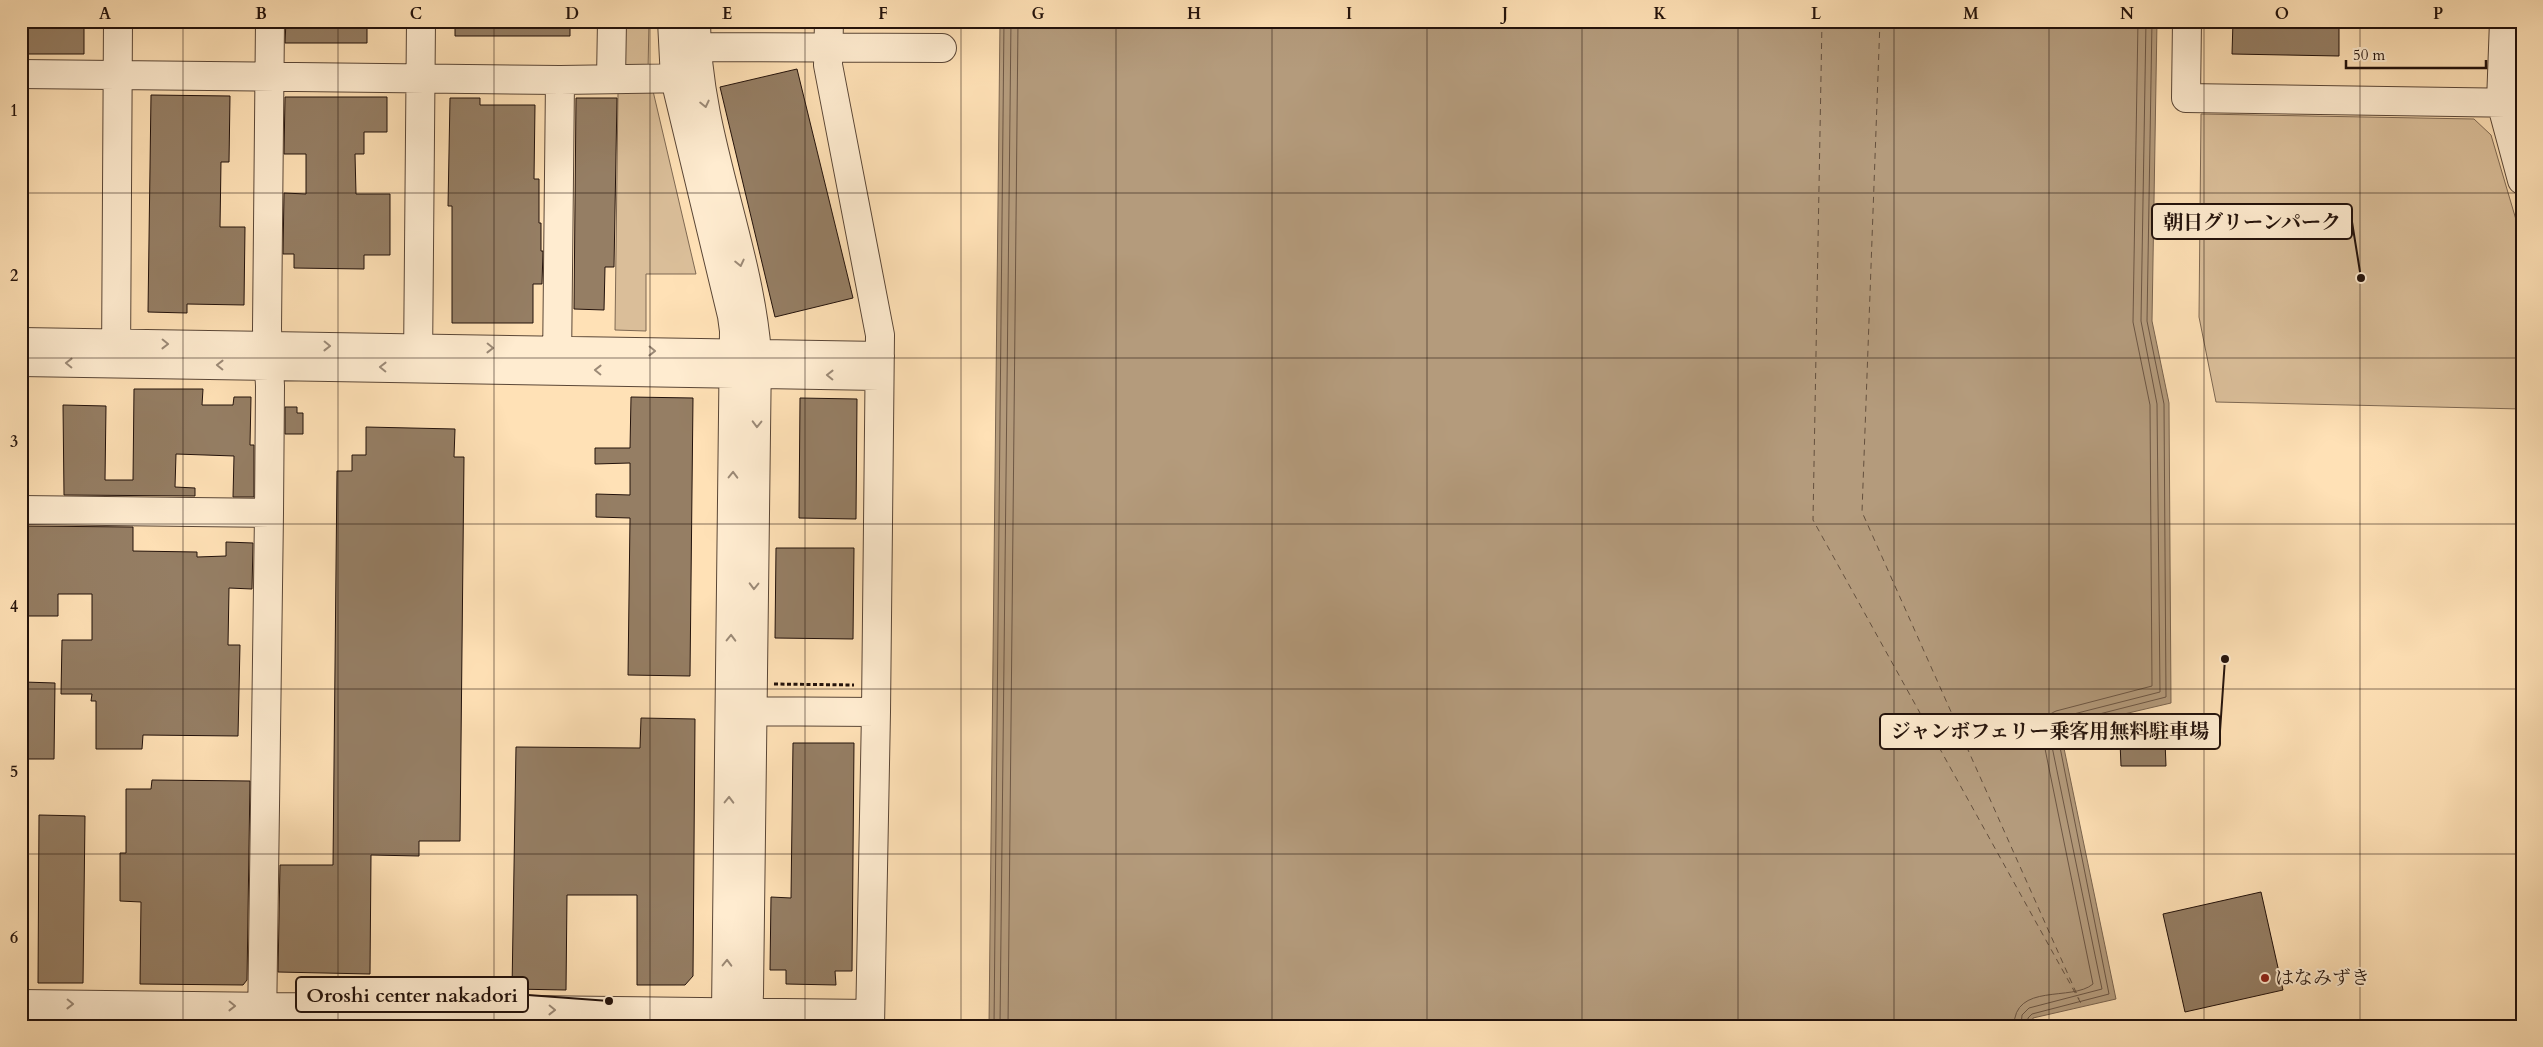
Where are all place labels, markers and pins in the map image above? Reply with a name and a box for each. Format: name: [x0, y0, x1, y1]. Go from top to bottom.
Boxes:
callout: 朝日グリーンパーク: [2152, 204, 2352, 239]
callout: ジャンボフェリー乗客用無料駐車場: [1880, 714, 2220, 749]
place label: はなみずき: [2275, 965, 2370, 991]
marker: はなみずき: [2259, 972, 2271, 984]
callout: Oroshi center nakadori: [296, 977, 528, 1012]

